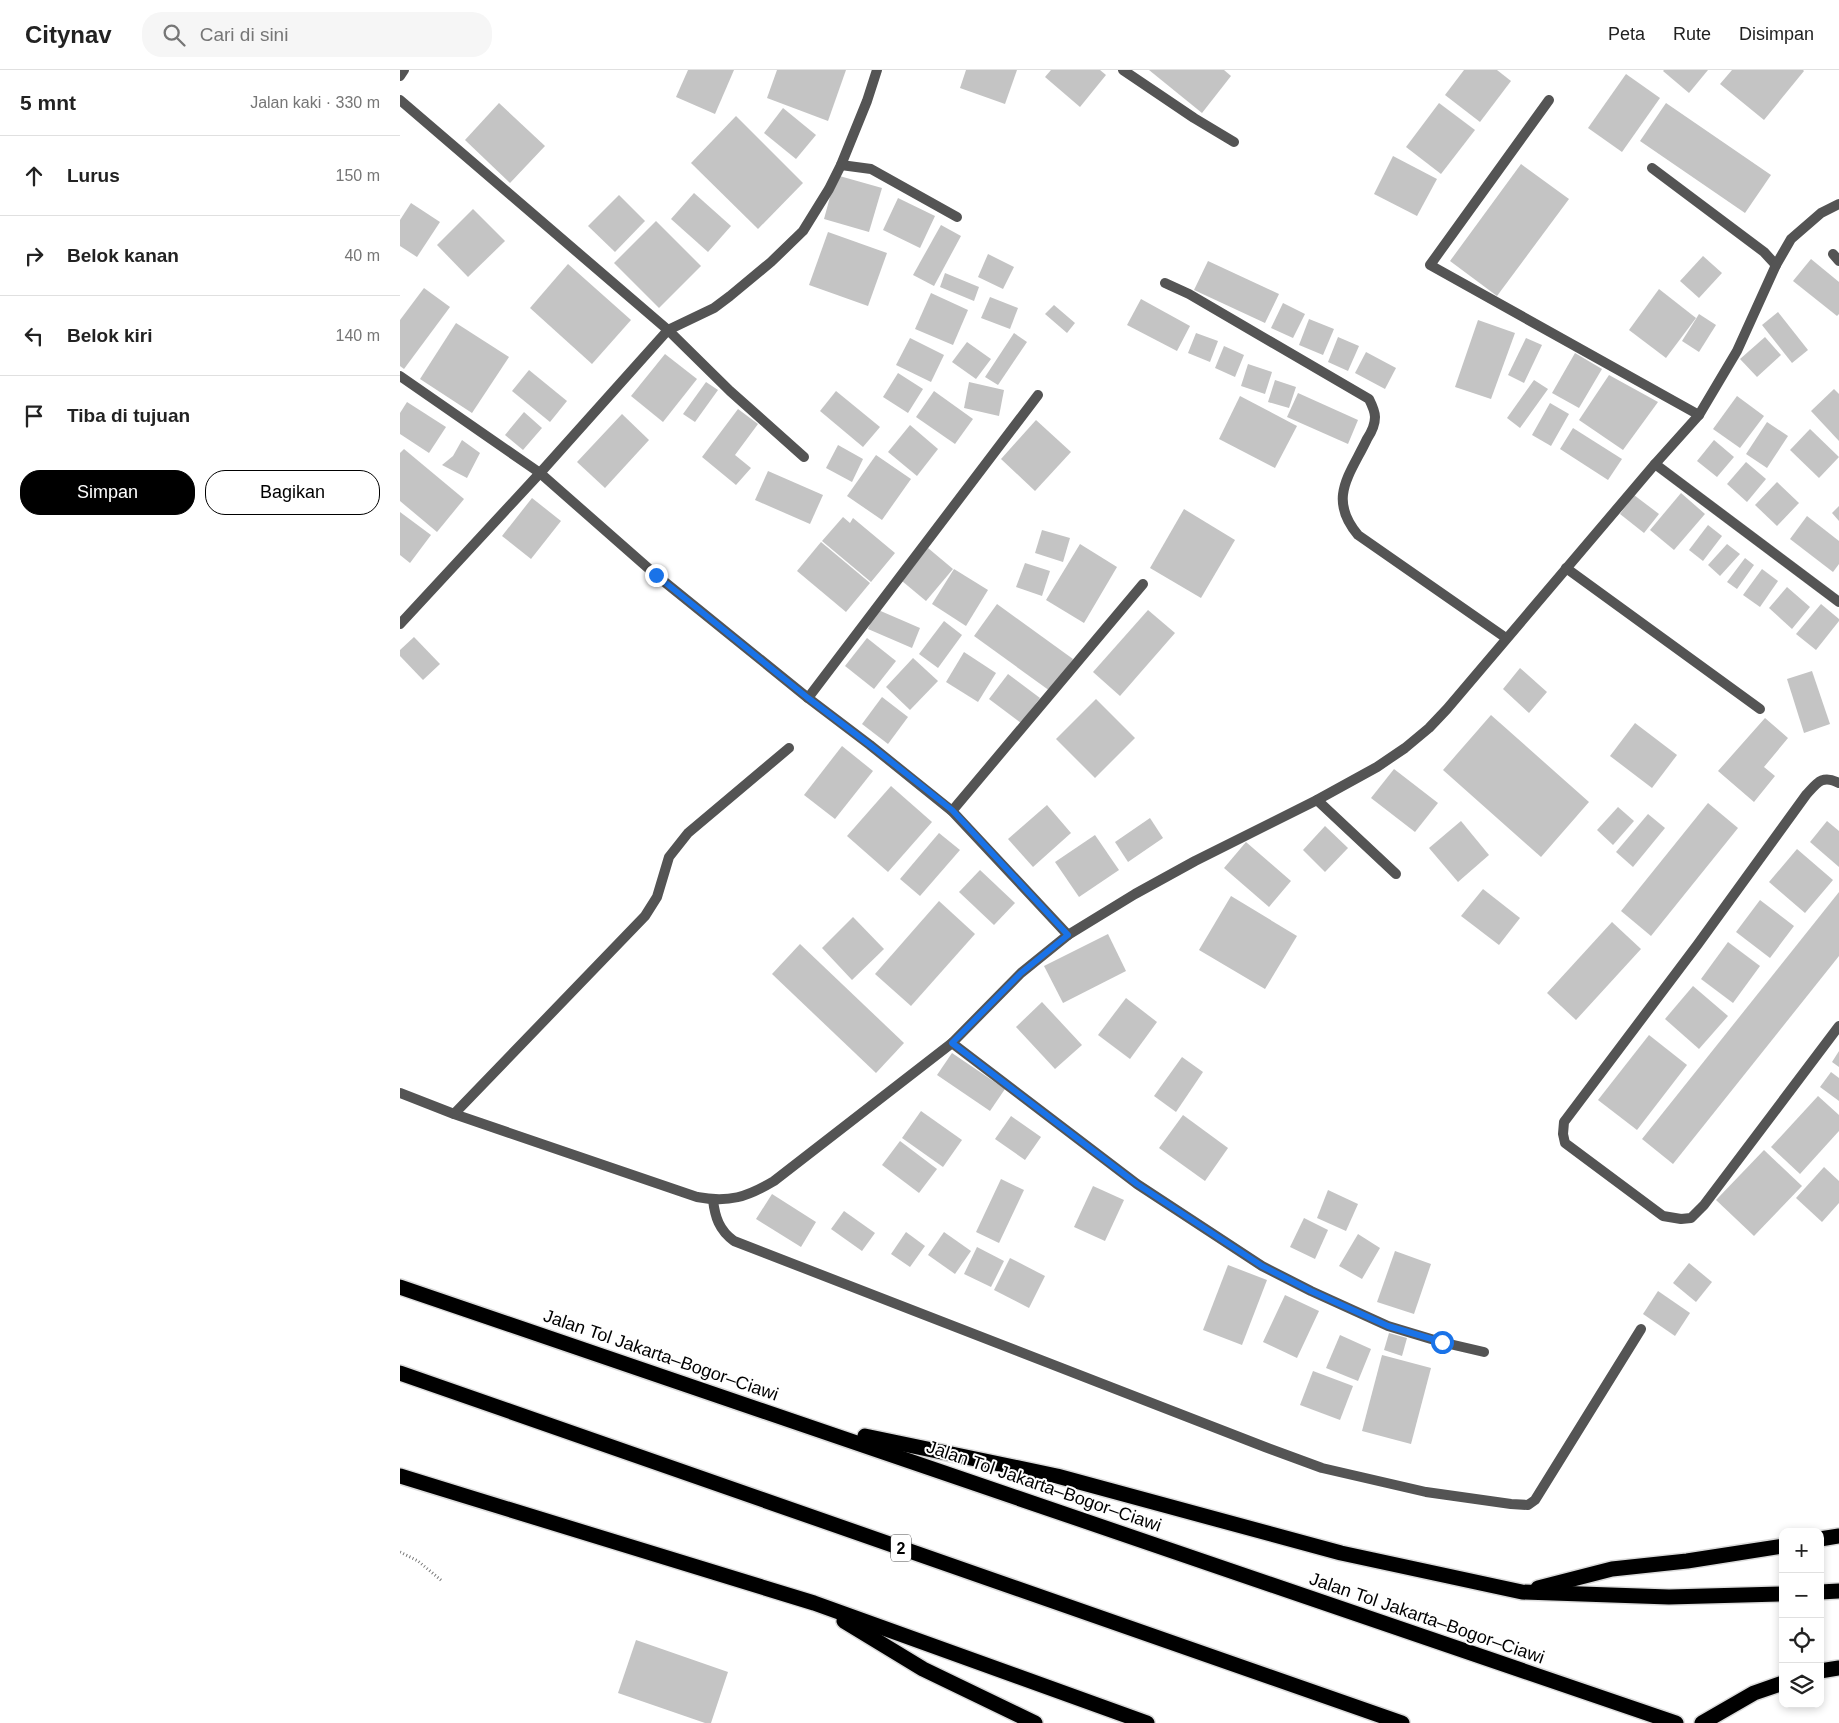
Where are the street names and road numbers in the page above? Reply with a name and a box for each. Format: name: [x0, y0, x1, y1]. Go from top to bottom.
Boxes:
street label: Jalan Tol Jakarta–Bogor–Ciawi: [541, 1305, 781, 1405]
street label: Jalan Tol Jakarta–Bogor–Ciawi: [924, 1436, 1164, 1536]
road number: 2: [891, 1535, 911, 1562]
street label: Jalan Tol Jakarta–Bogor–Ciawi: [1307, 1568, 1547, 1668]

